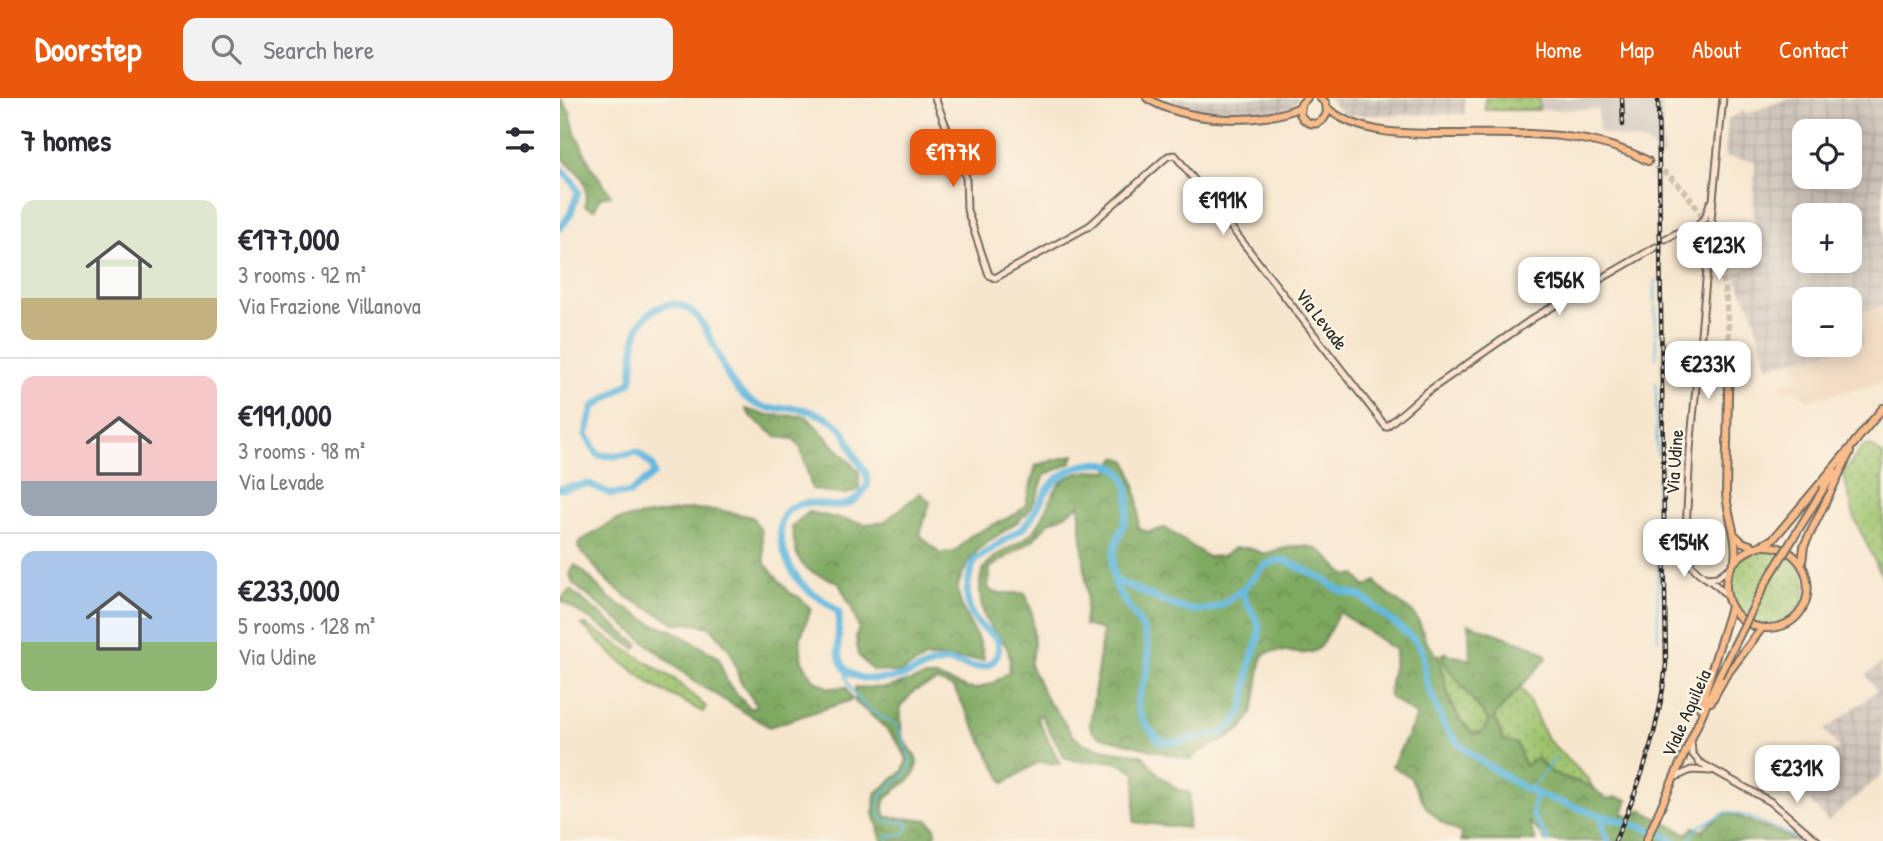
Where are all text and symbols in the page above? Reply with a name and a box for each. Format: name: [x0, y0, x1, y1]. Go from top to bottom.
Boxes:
search box: [183, 18, 673, 81]
text: Doorstep: [35, 27, 141, 71]
icon: search: [207, 30, 245, 68]
text: Search here: [263, 32, 374, 67]
text: Home: [1535, 33, 1582, 65]
text: Map: [1620, 33, 1654, 65]
text: About: [1692, 33, 1741, 65]
text: Contact: [1779, 33, 1848, 65]
map controls: [1792, 119, 1862, 357]
button: locate: [1792, 119, 1862, 189]
text: 7 homes: [21, 120, 111, 160]
icon: filters: [501, 121, 539, 159]
pin: €177K: [904, 130, 1002, 189]
text: €177K: [926, 136, 980, 167]
pin: €191K: [1174, 178, 1272, 237]
text: €191K: [1199, 184, 1247, 215]
button: +: [1792, 203, 1862, 273]
text: €177,000: [238, 219, 339, 259]
pin: €123K: [1670, 222, 1768, 282]
icon: home: [77, 228, 161, 312]
text: €123K: [1693, 229, 1745, 260]
pin: €156K: [1510, 258, 1608, 317]
text: 3 rooms · 92 m²: [238, 259, 366, 290]
text: €156K: [1534, 264, 1584, 295]
street label: Via Levade: [1290, 283, 1354, 355]
button: −: [1792, 287, 1862, 357]
text: Via Frazione Villanova: [238, 290, 421, 321]
pin: €233K: [1659, 342, 1757, 401]
text: €233K: [1681, 348, 1735, 379]
text: €191,000: [238, 395, 332, 435]
icon: home: [77, 404, 161, 488]
street label: Via Udine: [1659, 428, 1689, 495]
text: 3 rooms · 98 m²: [238, 435, 365, 466]
text: Via Levade: [238, 466, 324, 497]
pin: €154K: [1635, 519, 1733, 579]
text: €154K: [1659, 526, 1709, 557]
text: €233,000: [238, 570, 340, 610]
icon: home: [77, 579, 161, 663]
text: 5 rooms · 128 m²: [238, 610, 375, 641]
text: Via Udine: [238, 641, 317, 672]
street label: Viale Aquileia: [1655, 664, 1717, 761]
pin: €231K: [1748, 746, 1846, 805]
text: €231K: [1771, 752, 1823, 783]

